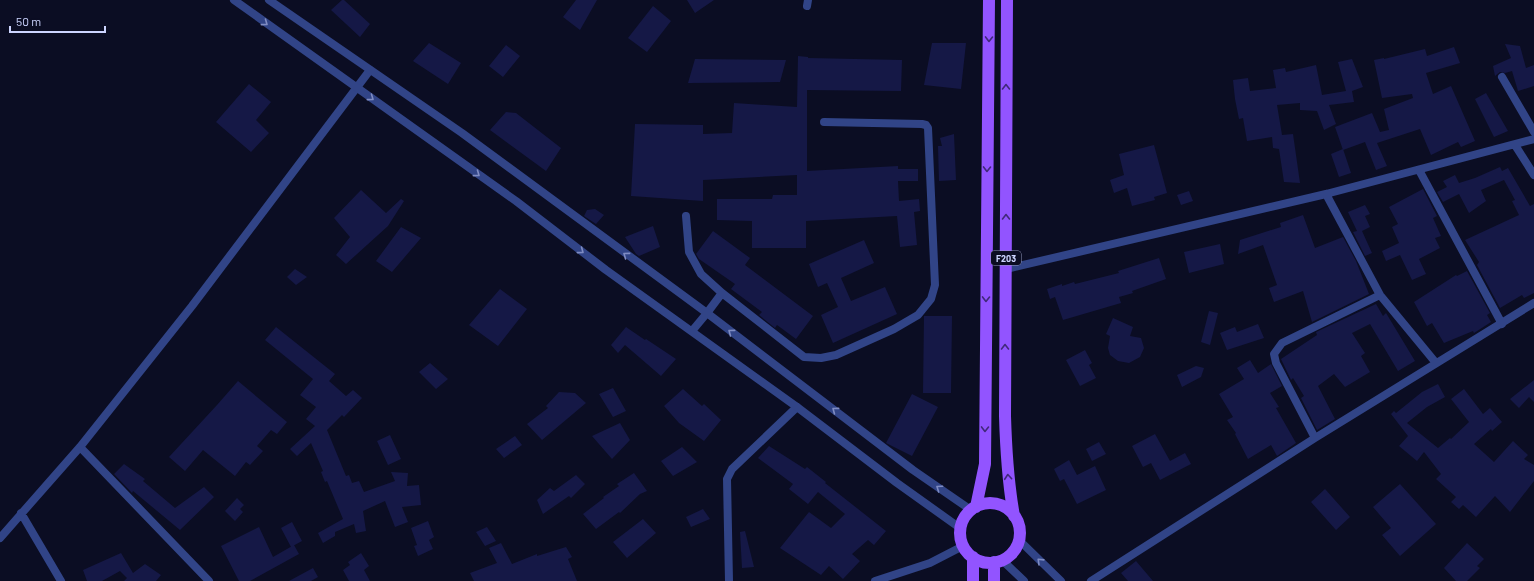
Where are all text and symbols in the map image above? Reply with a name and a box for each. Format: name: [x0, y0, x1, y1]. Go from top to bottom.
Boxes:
scale bar: [10, 8, 105, 34]
text: 50 m: [16, 14, 41, 28]
one-way arrow: [261, 18, 268, 25]
one-way arrow: [985, 36, 993, 42]
one-way arrow: [1002, 84, 1011, 90]
one-way arrow: [367, 93, 374, 100]
one-way arrow: [983, 166, 991, 172]
one-way arrow: [473, 169, 480, 177]
one-way arrow: [1002, 214, 1010, 220]
one-way arrow: [577, 246, 584, 253]
road number: F203: [991, 251, 1021, 265]
one-way arrow: [624, 252, 631, 259]
one-way arrow: [982, 296, 990, 302]
one-way arrow: [728, 329, 735, 336]
one-way arrow: [1001, 344, 1009, 350]
one-way arrow: [832, 408, 839, 415]
one-way arrow: [981, 426, 989, 432]
one-way arrow: [1004, 474, 1013, 480]
one-way arrow: [936, 485, 943, 493]
one-way arrow: [1037, 558, 1045, 566]

